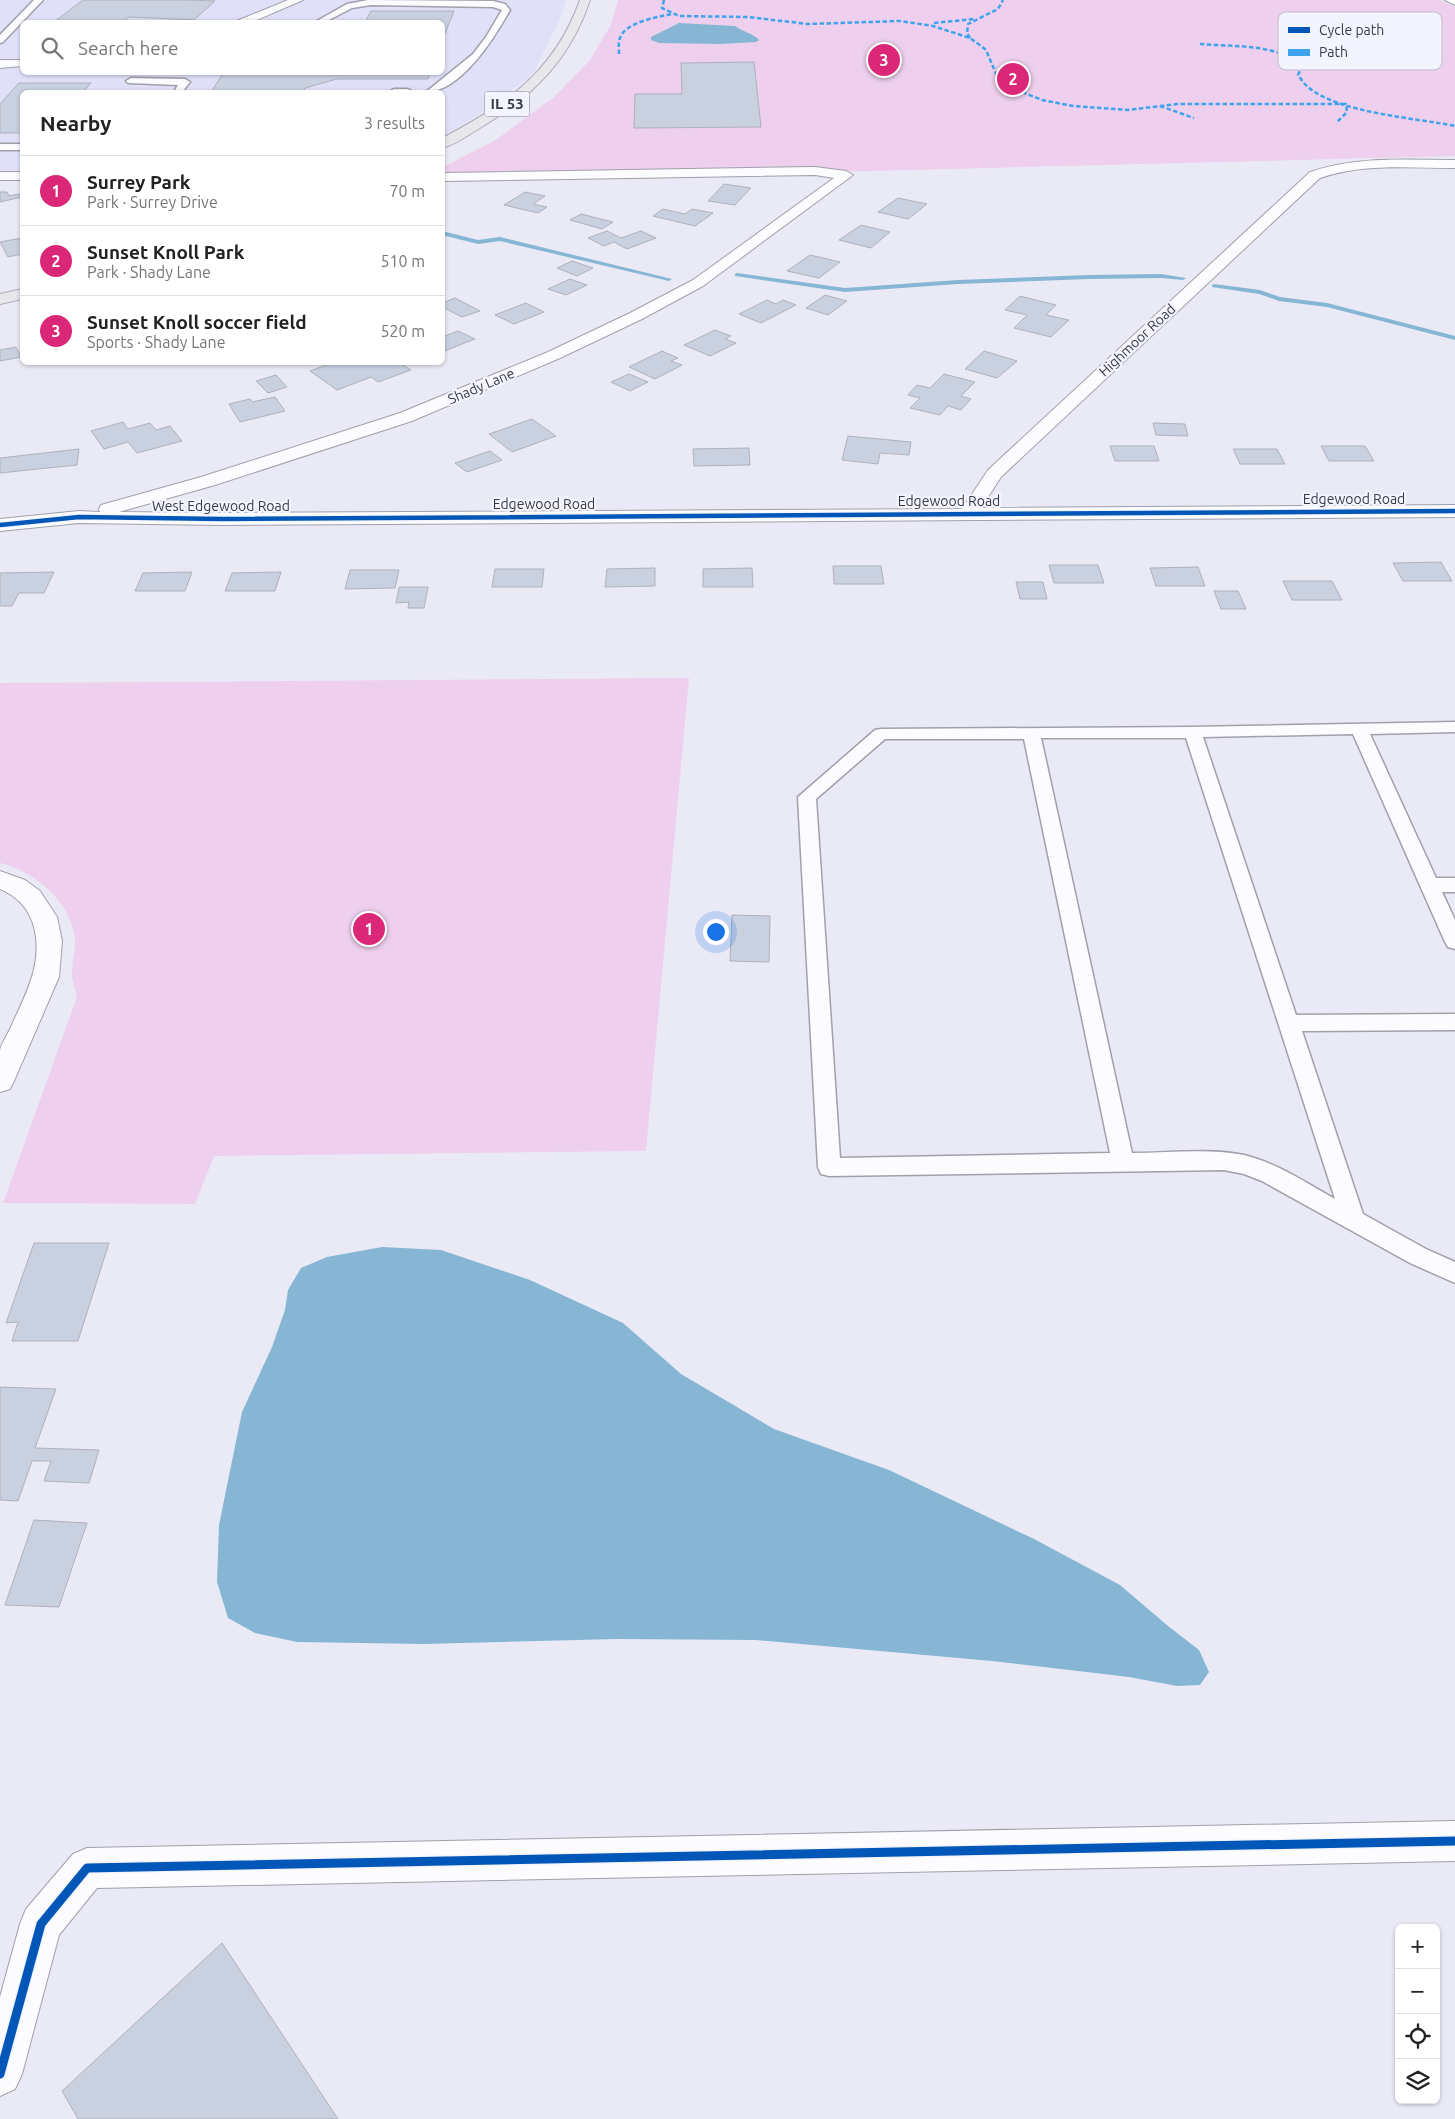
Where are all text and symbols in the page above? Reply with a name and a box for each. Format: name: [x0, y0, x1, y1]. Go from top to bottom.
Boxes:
legend: [1278, 12, 1442, 70]
search box: [20, 20, 445, 75]
text: Cycle path: [1319, 22, 1384, 38]
icon: search: [38, 34, 66, 62]
text: Search here: [78, 37, 178, 59]
pin: 3: [868, 41, 900, 79]
text: Path: [1319, 44, 1348, 60]
pin: 2: [997, 60, 1029, 98]
road number: IL 53: [484, 92, 530, 116]
text: Nearby: [40, 111, 111, 135]
text: 3 results: [364, 114, 425, 132]
text: Surrey Park: [87, 171, 190, 193]
text: 1: [51, 182, 61, 200]
text: 70 m: [389, 182, 425, 200]
text: Park · Surrey Drive: [87, 193, 218, 211]
text: Sunset Knoll Park: [87, 241, 244, 263]
text: 2: [51, 252, 61, 270]
text: 510 m: [380, 252, 425, 270]
text: Park · Shady Lane: [87, 263, 211, 281]
street label: Highmoor Road: [1096, 301, 1178, 379]
text: Sunset Knoll soccer field: [87, 311, 307, 333]
text: 3: [51, 322, 61, 340]
text: 520 m: [380, 322, 425, 340]
text: Sports · Shady Lane: [87, 333, 226, 351]
street label: Shady Lane: [445, 365, 517, 407]
street label: Edgewood Road: [1303, 491, 1405, 507]
street label: Edgewood Road: [898, 493, 1000, 509]
street label: Edgewood Road: [493, 496, 595, 512]
street label: West Edgewood Road: [152, 498, 290, 514]
pin: 1: [353, 910, 385, 948]
your location: [703, 919, 729, 945]
map controls: [1395, 1924, 1440, 2104]
button: +: [1395, 1924, 1440, 1969]
button: −: [1395, 1969, 1440, 2014]
button: locate: [1395, 2014, 1440, 2059]
button: layers: [1395, 2059, 1440, 2104]

